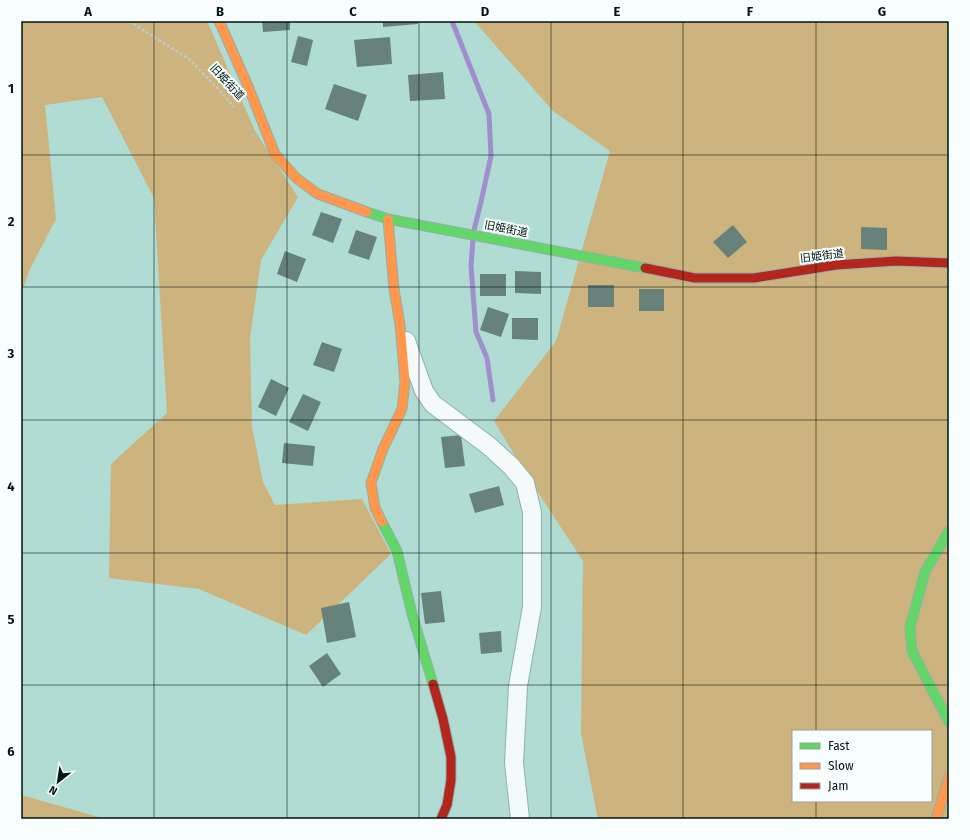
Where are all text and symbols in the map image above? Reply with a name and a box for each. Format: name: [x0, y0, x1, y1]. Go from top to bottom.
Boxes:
text: A: [83, 4, 92, 19]
text: B: [216, 4, 224, 19]
text: C: [349, 4, 357, 19]
text: D: [481, 4, 490, 19]
text: E: [614, 4, 621, 19]
text: F: [747, 4, 754, 19]
text: G: [878, 4, 886, 19]
street label: 旧姫街道: [207, 61, 247, 103]
text: 1: [8, 81, 14, 96]
text: 2: [8, 214, 15, 229]
street label: 旧姫街道: [483, 218, 529, 240]
street label: 旧姫街道: [799, 247, 845, 265]
text: 3: [7, 346, 15, 361]
text: 4: [7, 479, 15, 494]
text: 5: [8, 612, 15, 627]
legend: [792, 730, 932, 802]
text: Fast: [828, 739, 850, 753]
text: 6: [7, 744, 15, 759]
text: Slow: [828, 759, 854, 773]
north arrow: [38, 762, 78, 802]
text: Jam: [828, 779, 848, 793]
text: N: [47, 783, 60, 798]

